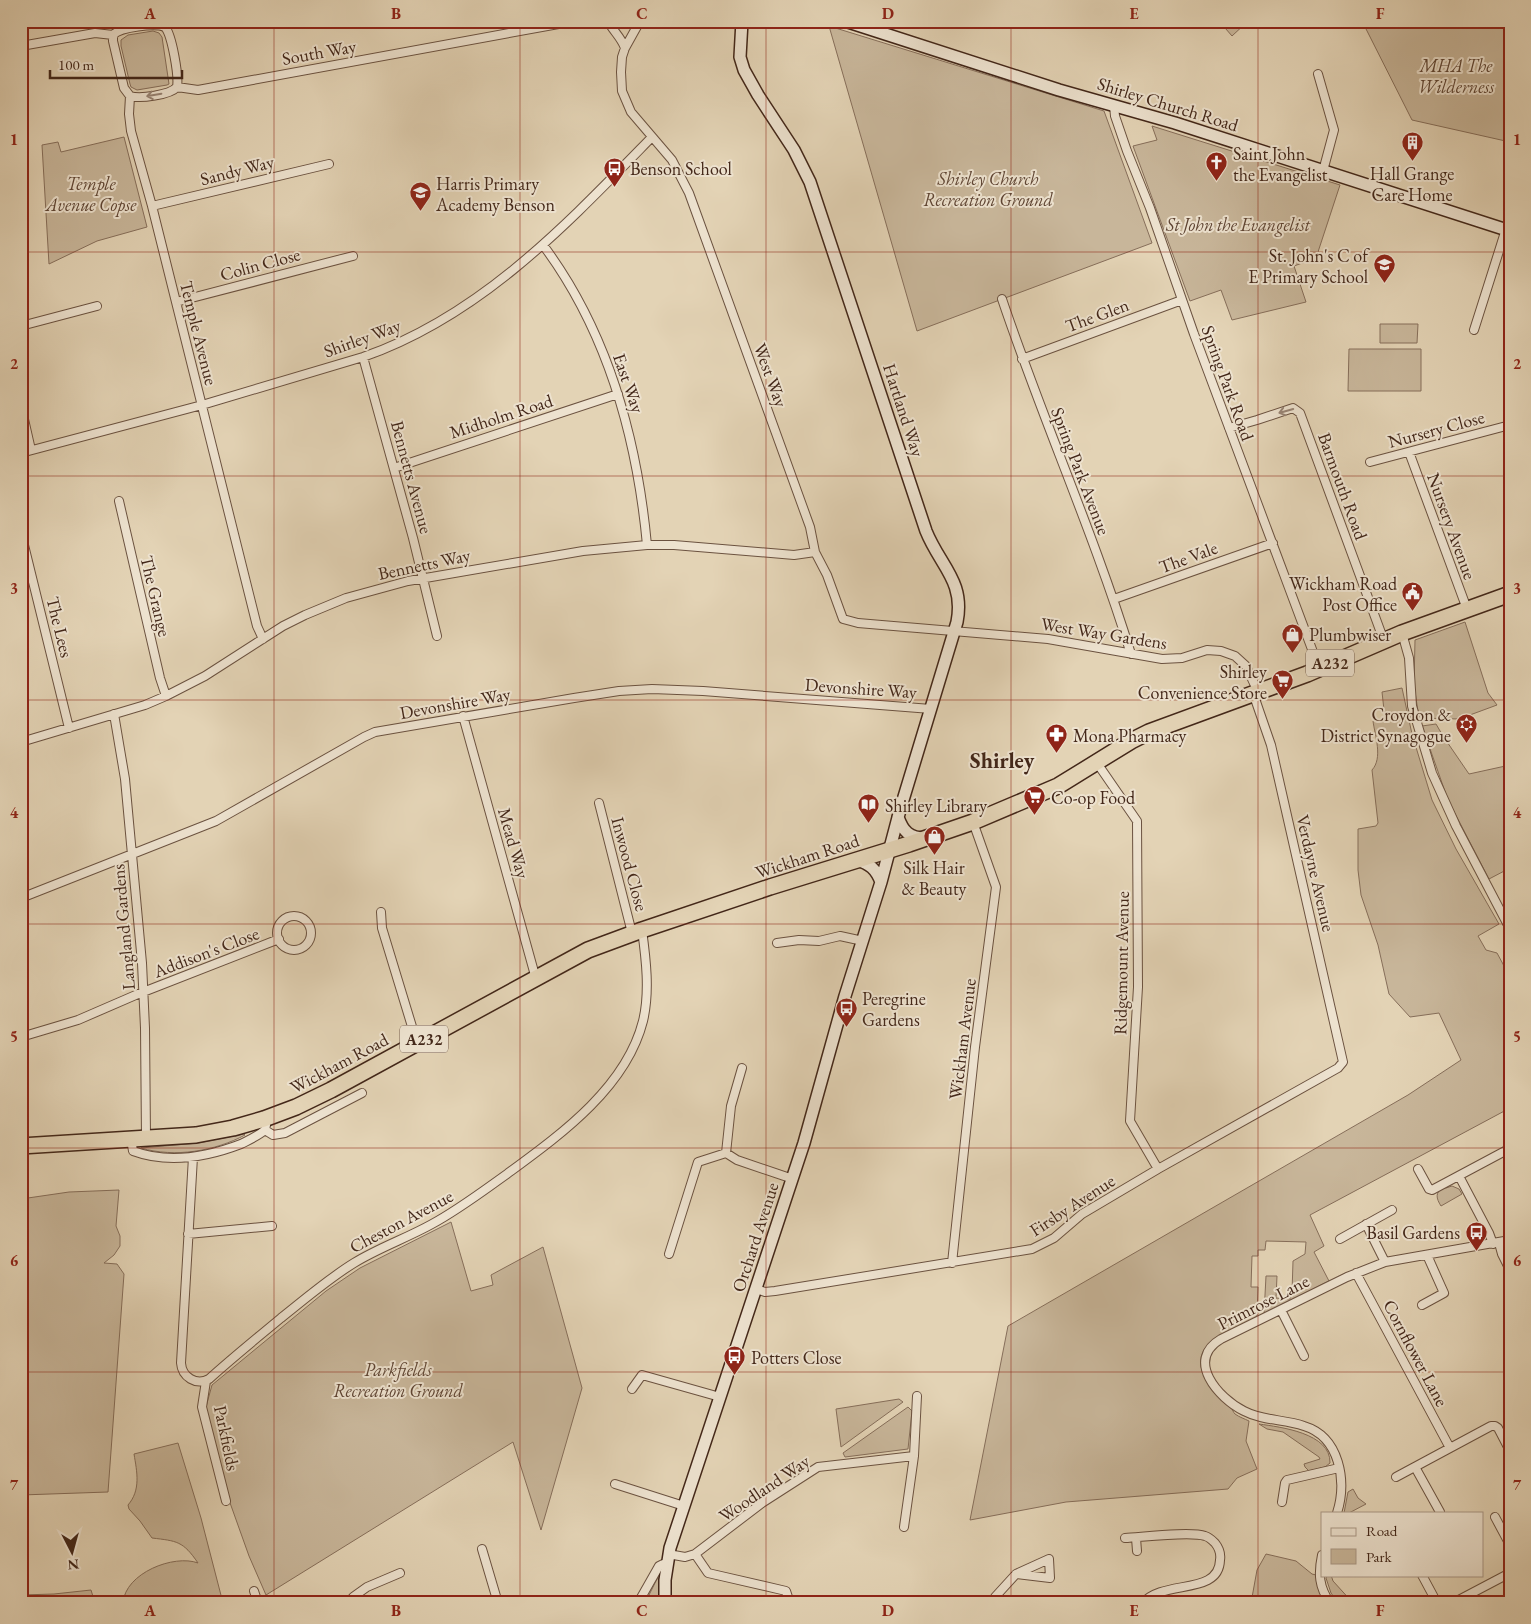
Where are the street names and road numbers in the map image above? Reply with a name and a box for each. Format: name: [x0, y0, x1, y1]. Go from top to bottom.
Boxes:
street label: South Way: [280, 34, 358, 70]
street label: Shirley Church Road: [1095, 72, 1242, 137]
street label: Sandy Way: [198, 150, 276, 190]
street label: Colin Close: [217, 242, 303, 286]
street label: Temple Avenue: [175, 278, 223, 388]
street label: The Glen: [1062, 293, 1132, 337]
street label: Shirley Way: [320, 313, 404, 363]
street label: Spring Park Road: [1196, 322, 1260, 445]
street label: West Way: [749, 340, 793, 410]
street label: East Way: [608, 350, 650, 416]
street label: Hartland Way: [878, 360, 930, 460]
street label: Midholm Road: [446, 388, 556, 444]
street label: Spring Park Avenue: [1046, 404, 1116, 538]
street label: Nursery Close: [1385, 405, 1487, 453]
street label: Bennetts Avenue: [386, 418, 438, 536]
street label: Barmouth Road: [1313, 429, 1373, 544]
street label: Nursery Avenue: [1422, 470, 1482, 582]
street label: The Vale: [1156, 536, 1220, 578]
street label: Bennetts Way: [376, 543, 472, 585]
street label: The Grange: [136, 553, 176, 639]
street label: The Lees: [41, 594, 79, 660]
street label: West Way Gardens: [1039, 612, 1169, 654]
road number: A232: [1306, 650, 1354, 676]
street label: Devonshire Way: [804, 673, 918, 703]
street label: Devonshire Way: [398, 682, 512, 724]
street label: Mead Way: [493, 805, 535, 881]
street label: Verdayne Avenue: [1291, 812, 1341, 934]
street label: Inwood Close: [606, 814, 654, 914]
street label: Wickham Road: [752, 828, 863, 884]
street label: Langland Gardens: [106, 863, 140, 991]
street label: Ridgemount Avenue: [1108, 891, 1134, 1035]
street label: Addison's Close: [149, 921, 262, 983]
street label: Wickham Avenue: [943, 977, 981, 1101]
road number: A232: [400, 1026, 448, 1052]
street label: Wickham Road: [286, 1027, 393, 1099]
street label: Firsby Avenue: [1025, 1169, 1119, 1241]
street label: Orchard Avenue: [726, 1179, 784, 1295]
street label: Cheston Avenue: [345, 1184, 457, 1258]
street label: Primrose Lane: [1213, 1269, 1313, 1335]
street label: Cornflower Lane: [1378, 1296, 1454, 1410]
street label: Parkfields: [209, 1403, 245, 1473]
street label: Woodland Way: [714, 1449, 814, 1527]

